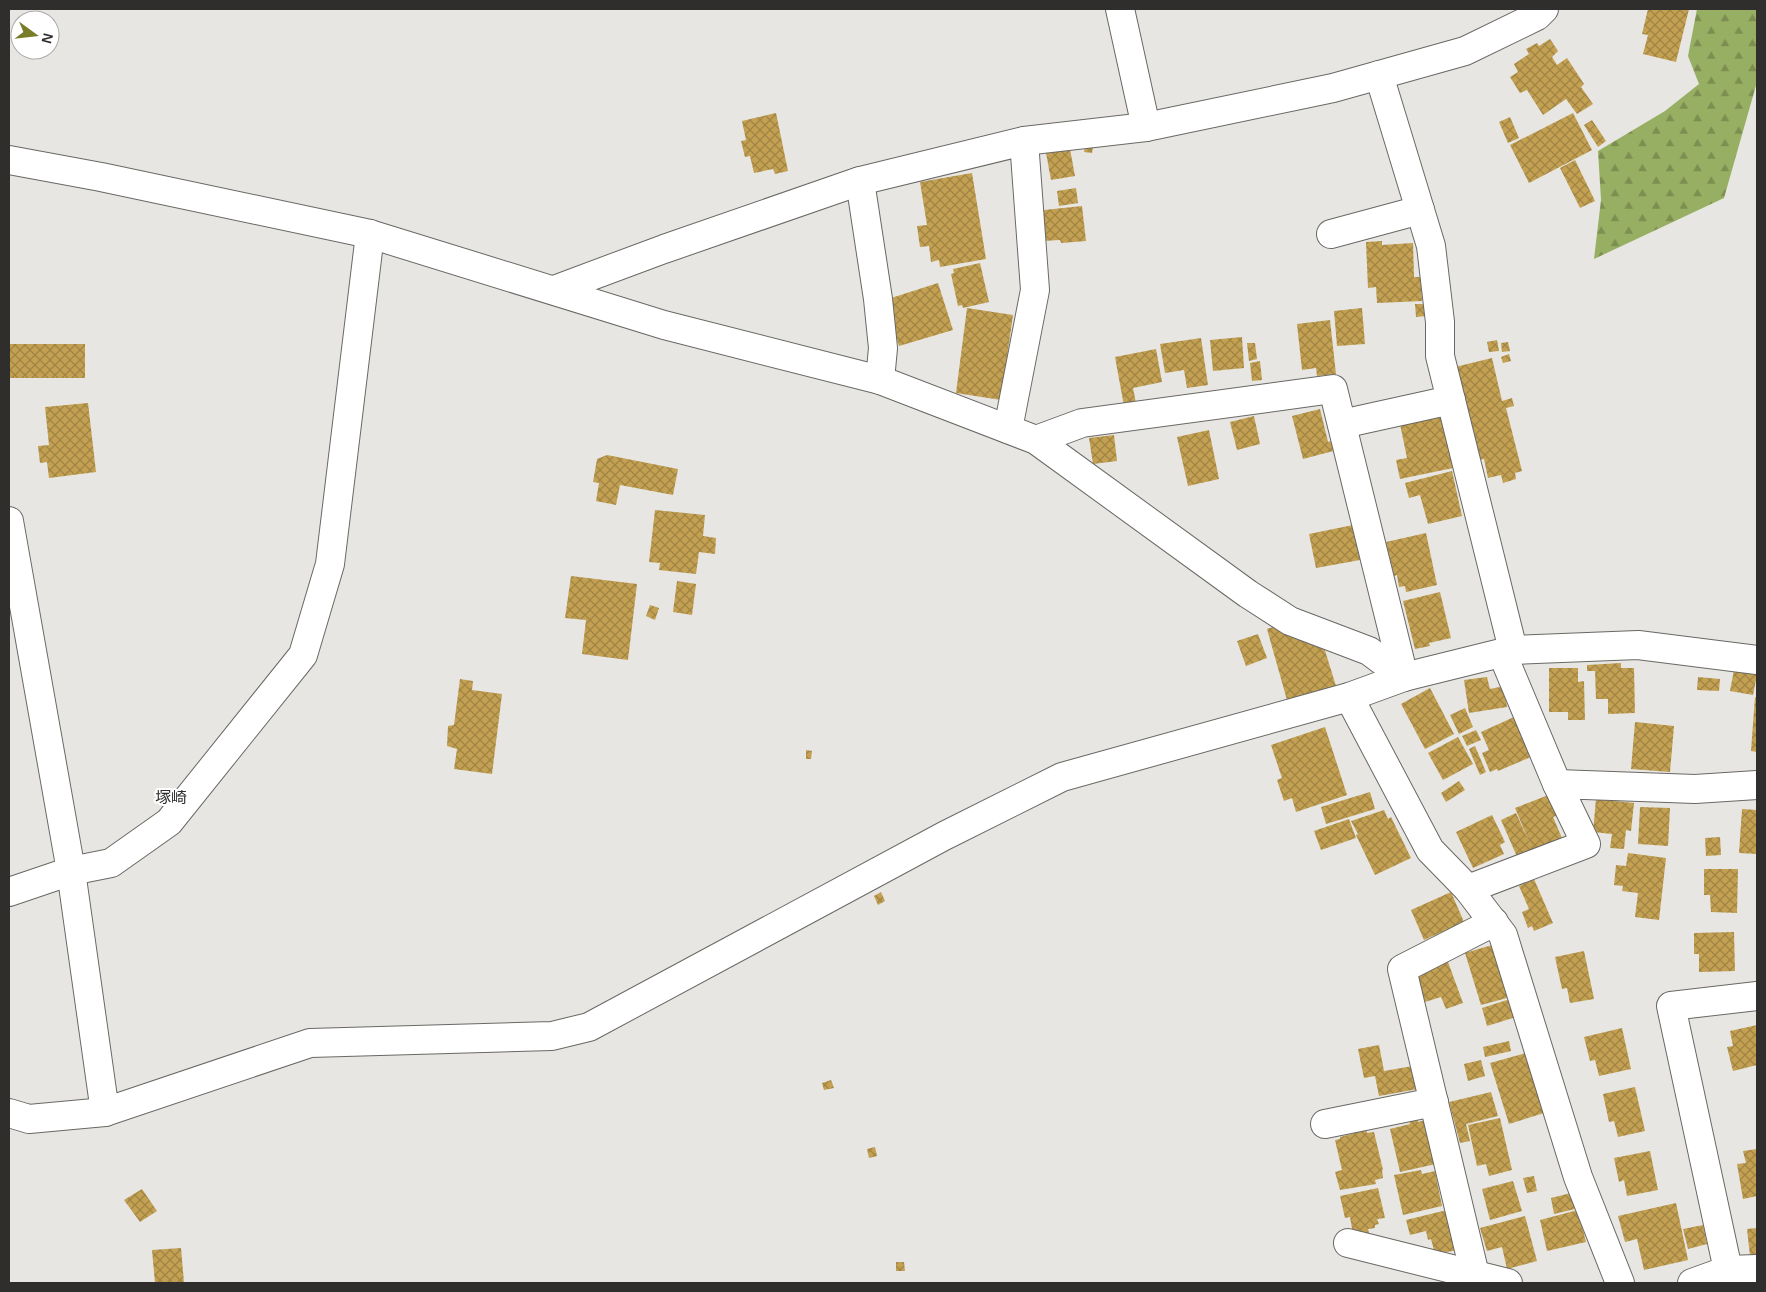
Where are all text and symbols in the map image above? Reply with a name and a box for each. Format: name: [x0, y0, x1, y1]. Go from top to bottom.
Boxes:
north arrow: [10, 10, 60, 60]
text: N: [39, 31, 57, 45]
district label: 塚崎: [155, 789, 187, 806]

